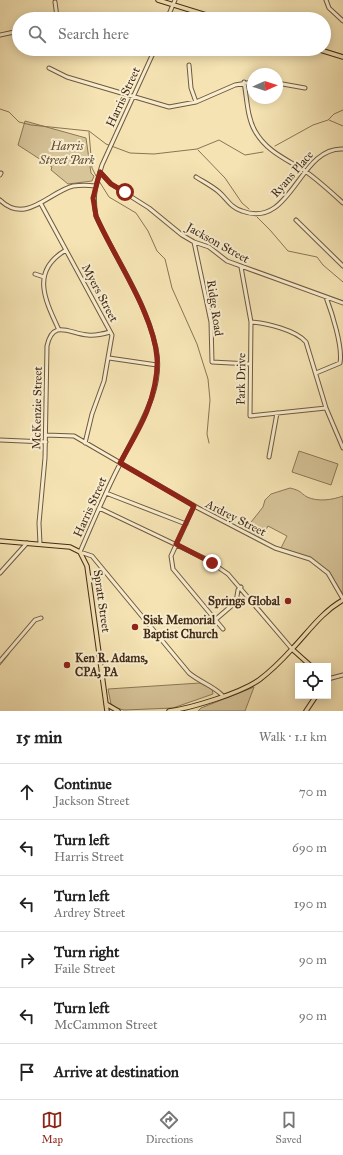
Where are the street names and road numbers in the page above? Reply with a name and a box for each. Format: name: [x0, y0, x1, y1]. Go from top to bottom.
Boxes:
street label: Harris Street: [103, 64, 143, 129]
street label: Ryans Place: [268, 148, 316, 200]
street label: Jackson Street: [182, 219, 253, 267]
street label: Myers Street: [79, 262, 122, 325]
street label: Ridge Road: [203, 279, 226, 337]
street label: Park Drive: [234, 353, 248, 405]
street label: McKenzie Street: [29, 365, 45, 450]
street label: Harris Street: [70, 474, 110, 539]
street label: Ardrey Street: [203, 496, 269, 540]
street label: Spratt Street: [91, 569, 113, 634]

